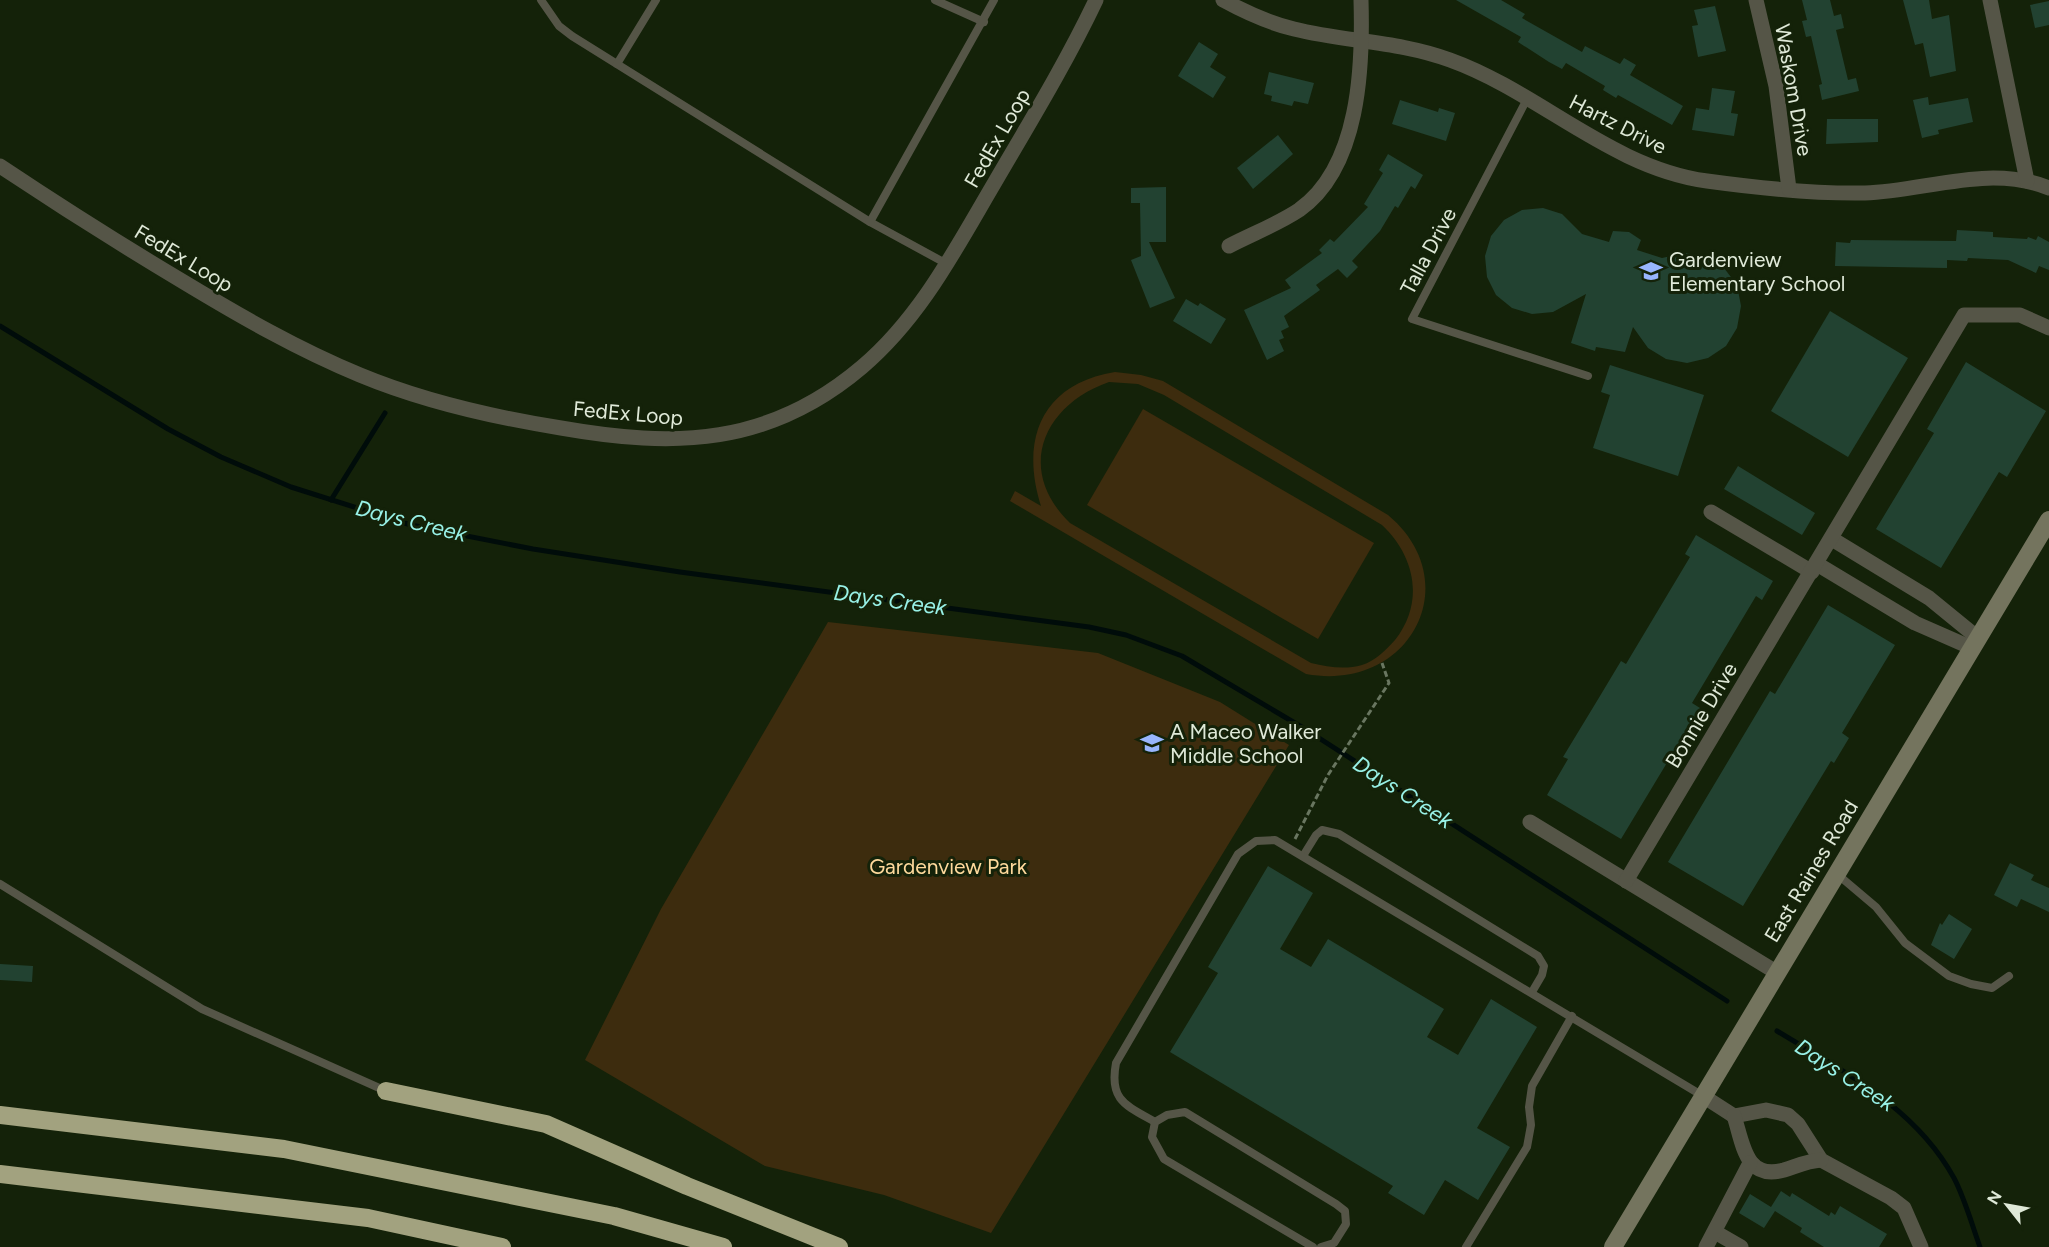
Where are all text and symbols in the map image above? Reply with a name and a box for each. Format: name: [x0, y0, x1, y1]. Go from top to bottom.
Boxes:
street label: Waskom Drive: [1770, 22, 1818, 158]
street label: FedEx Loop: [959, 84, 1035, 192]
street label: Hartz Drive: [1565, 89, 1671, 159]
street label: Talla Drive: [1395, 203, 1461, 299]
street label: FedEx Loop: [130, 219, 238, 297]
place label: Gardenview Elementary School: [1669, 247, 1845, 296]
school or university icon: Gardenview Elementary School: [1638, 258, 1664, 284]
street label: FedEx Loop: [572, 396, 684, 430]
water label: Days Creek: [353, 494, 471, 548]
water label: Days Creek: [832, 579, 949, 621]
street label: Bonnie Drive: [1660, 658, 1742, 772]
place label: A Maceo Walker Middle School: [1170, 719, 1321, 768]
school or university icon: A Maceo Walker Middle School: [1139, 730, 1165, 756]
water label: Days Creek: [1348, 750, 1459, 835]
street label: East Raines Road: [1759, 795, 1863, 947]
park label: Gardenview Park: [869, 854, 1028, 879]
water label: Days Creek: [1790, 1033, 1901, 1118]
north arrow: [1977, 1175, 2037, 1235]
text: N: [1983, 1187, 2006, 1208]

